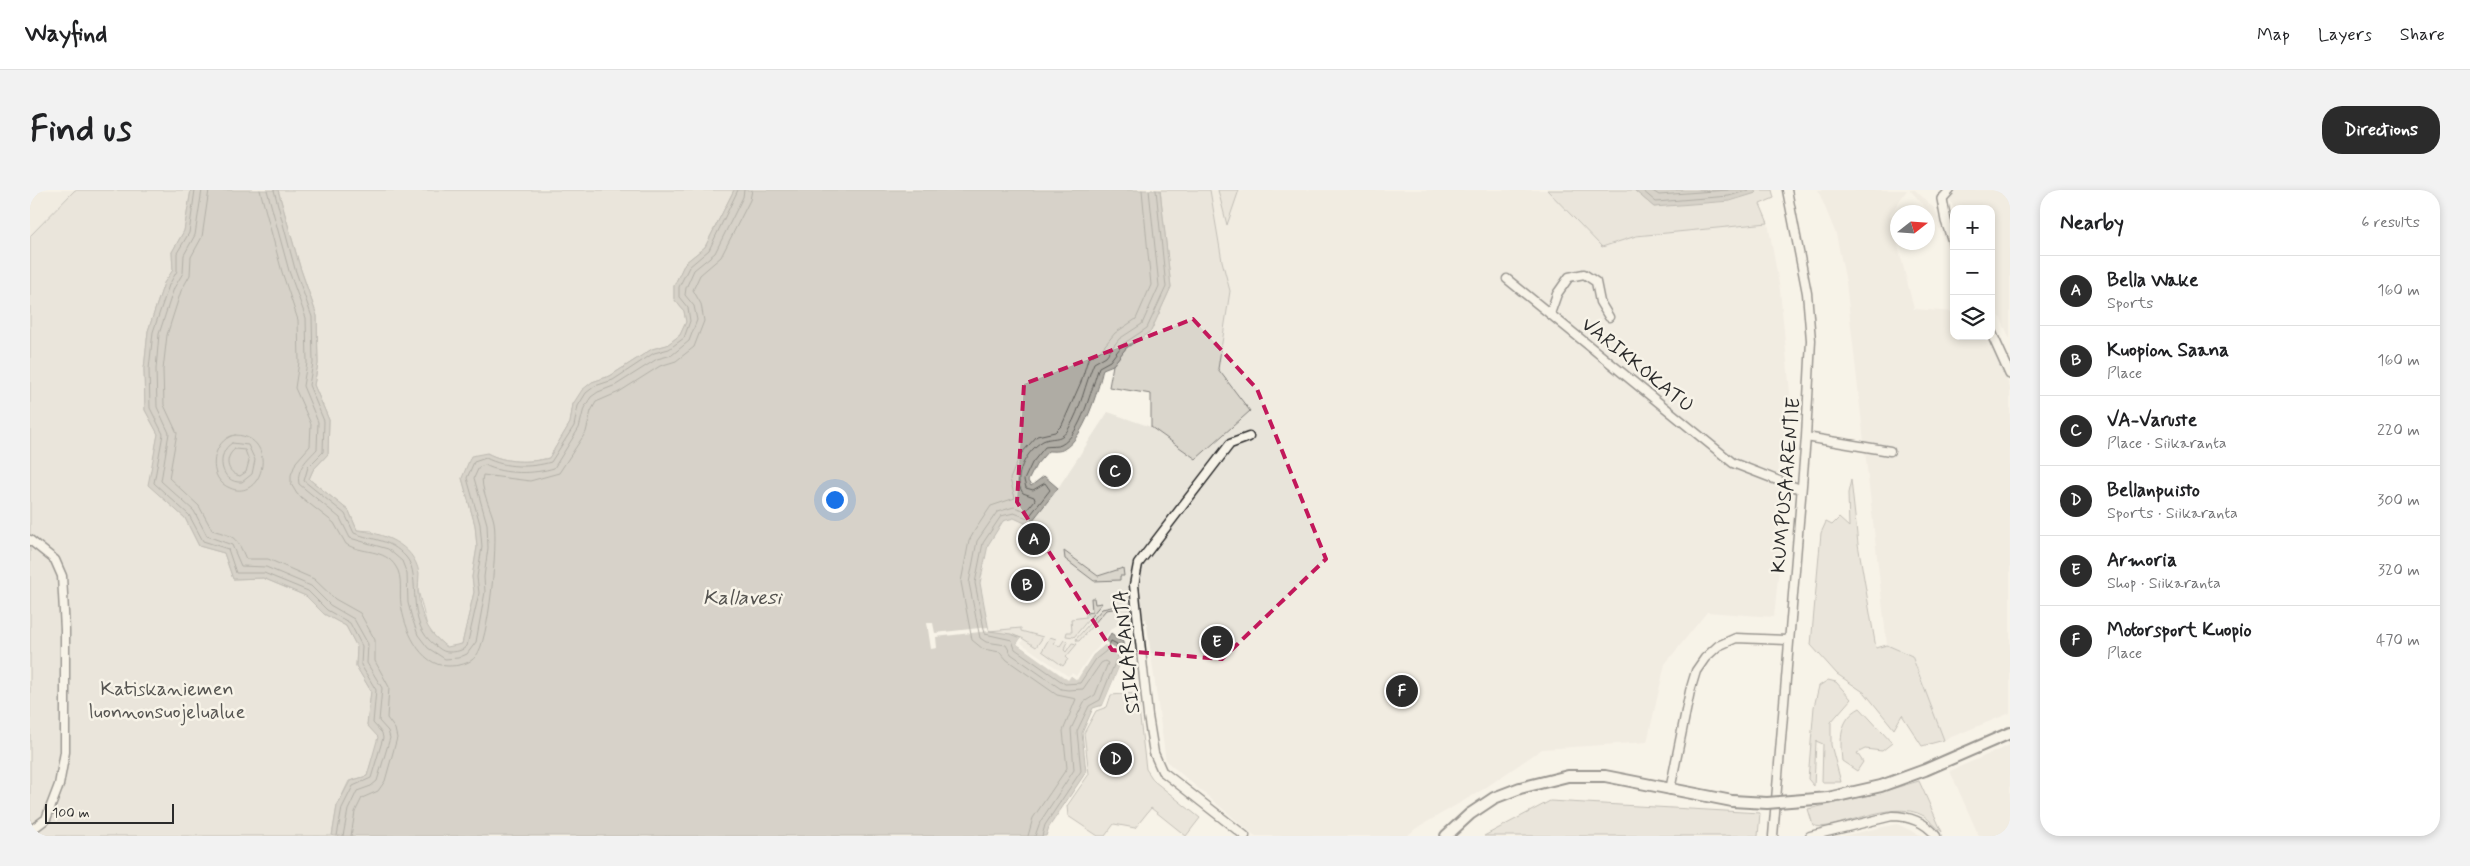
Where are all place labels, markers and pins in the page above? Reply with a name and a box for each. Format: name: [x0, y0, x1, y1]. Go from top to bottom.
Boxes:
pin: C: [1099, 452, 1131, 490]
pin: A: [1018, 520, 1050, 558]
pin: B: [1011, 566, 1043, 604]
pin: E: [1201, 623, 1233, 661]
pin: F: [1386, 672, 1418, 710]
pin: D: [1100, 740, 1132, 778]

